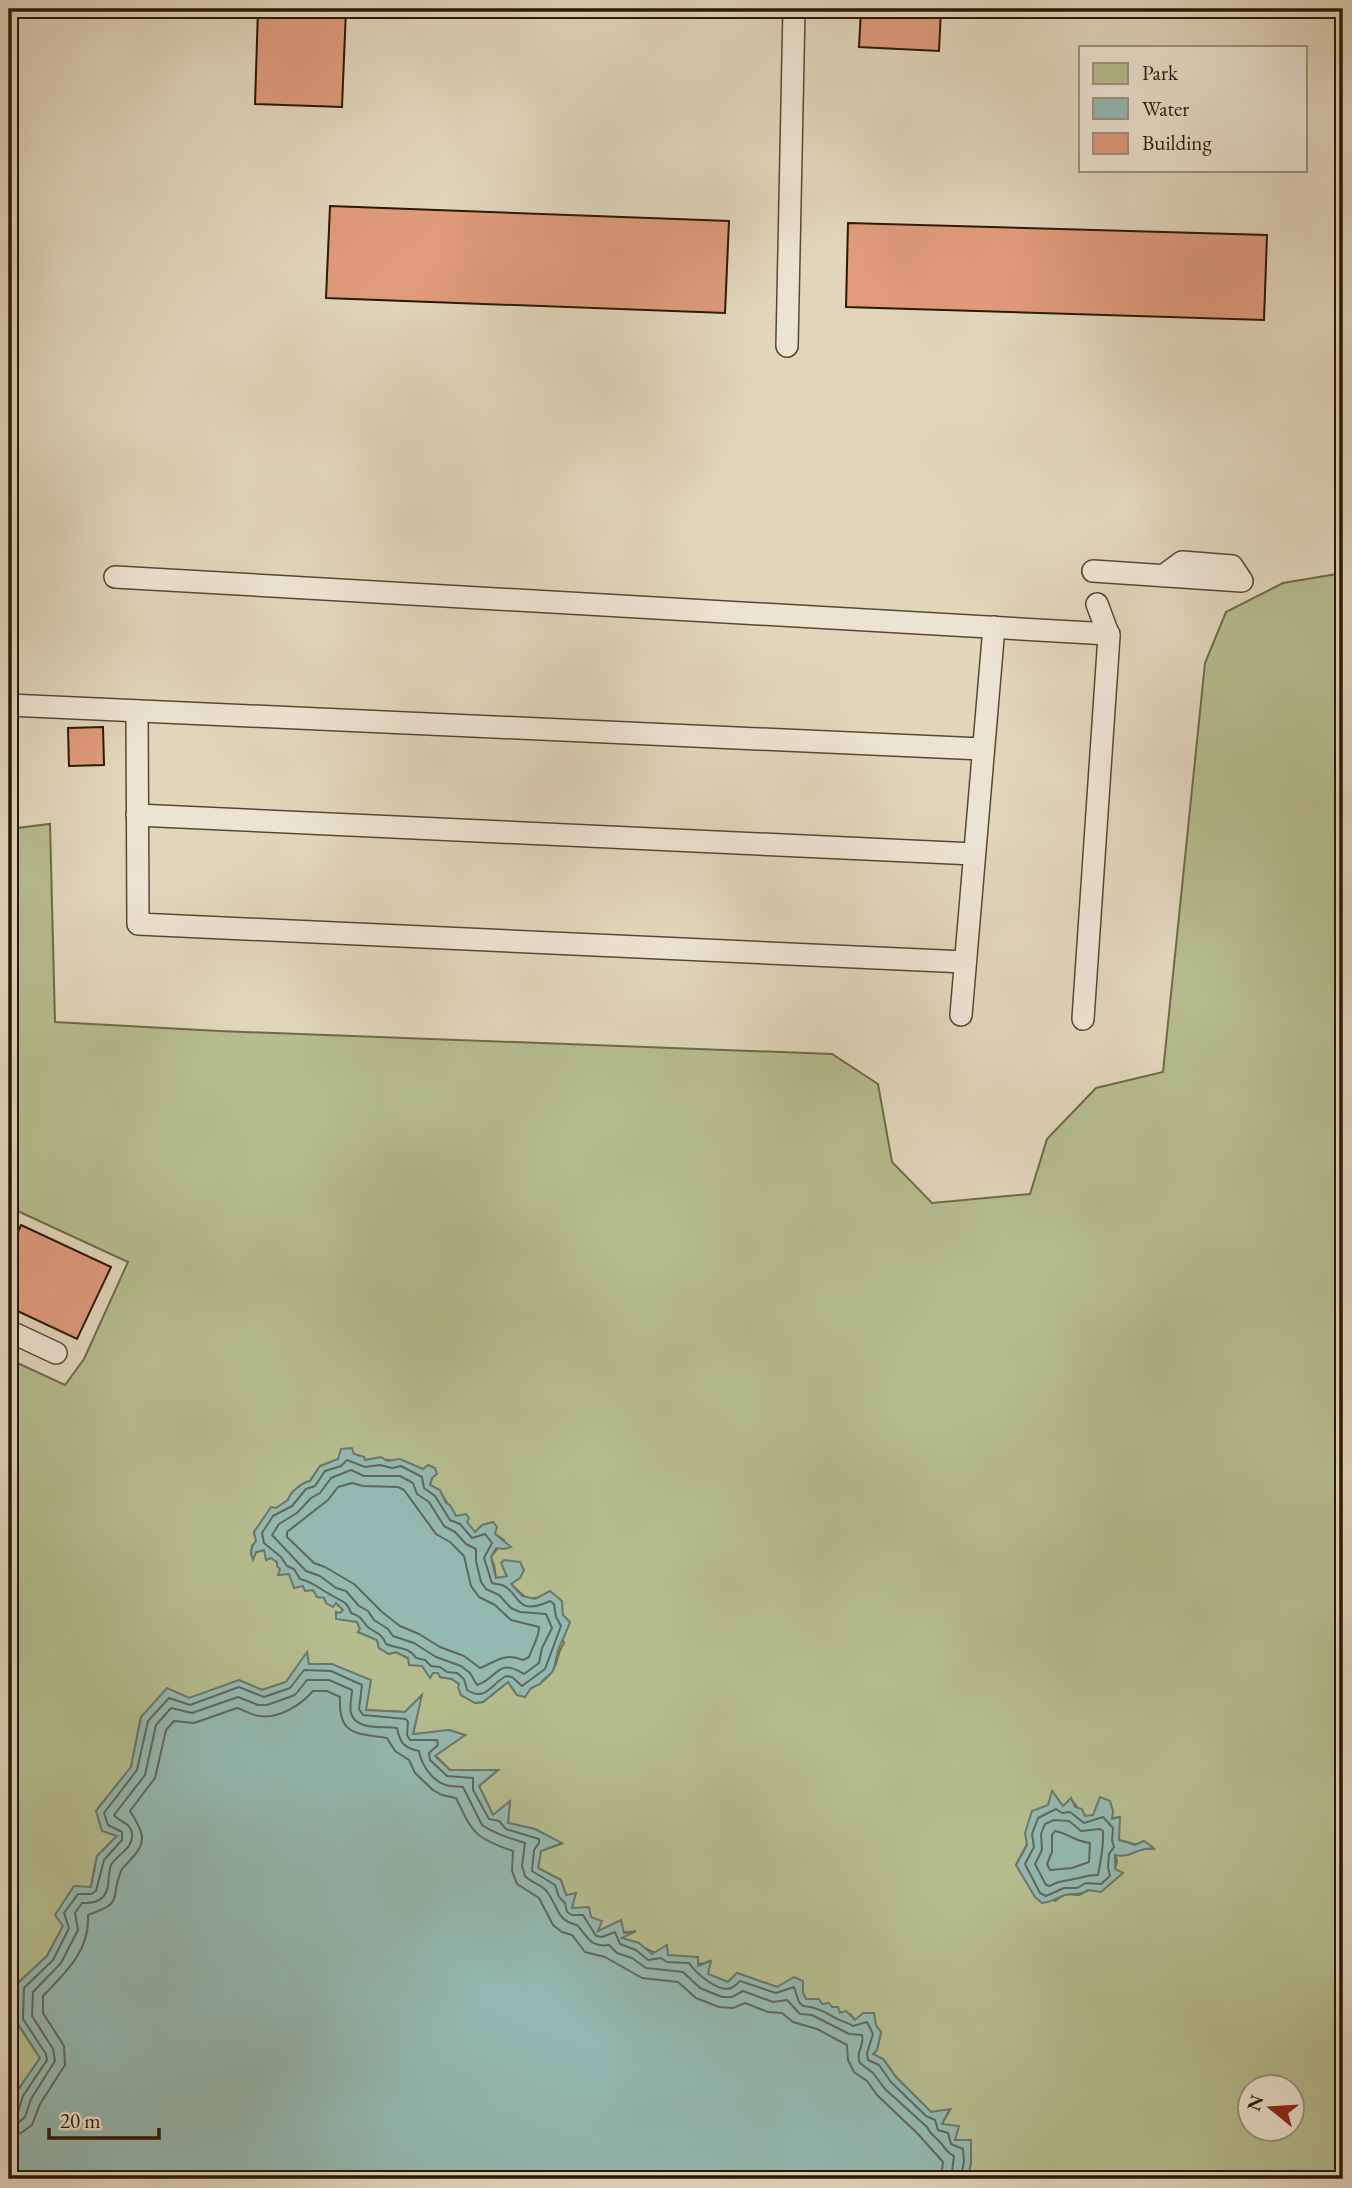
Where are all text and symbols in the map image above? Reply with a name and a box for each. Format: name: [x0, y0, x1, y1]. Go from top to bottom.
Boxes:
legend: [1079, 46, 1306, 172]
text: Park: [1142, 59, 1179, 86]
text: Water: [1142, 95, 1189, 122]
text: Building: [1142, 129, 1212, 156]
north arrow: [1236, 2072, 1306, 2142]
text: N: [1241, 2091, 1270, 2114]
scale bar: [49, 2097, 159, 2141]
text: 20 m: [60, 2107, 101, 2134]

